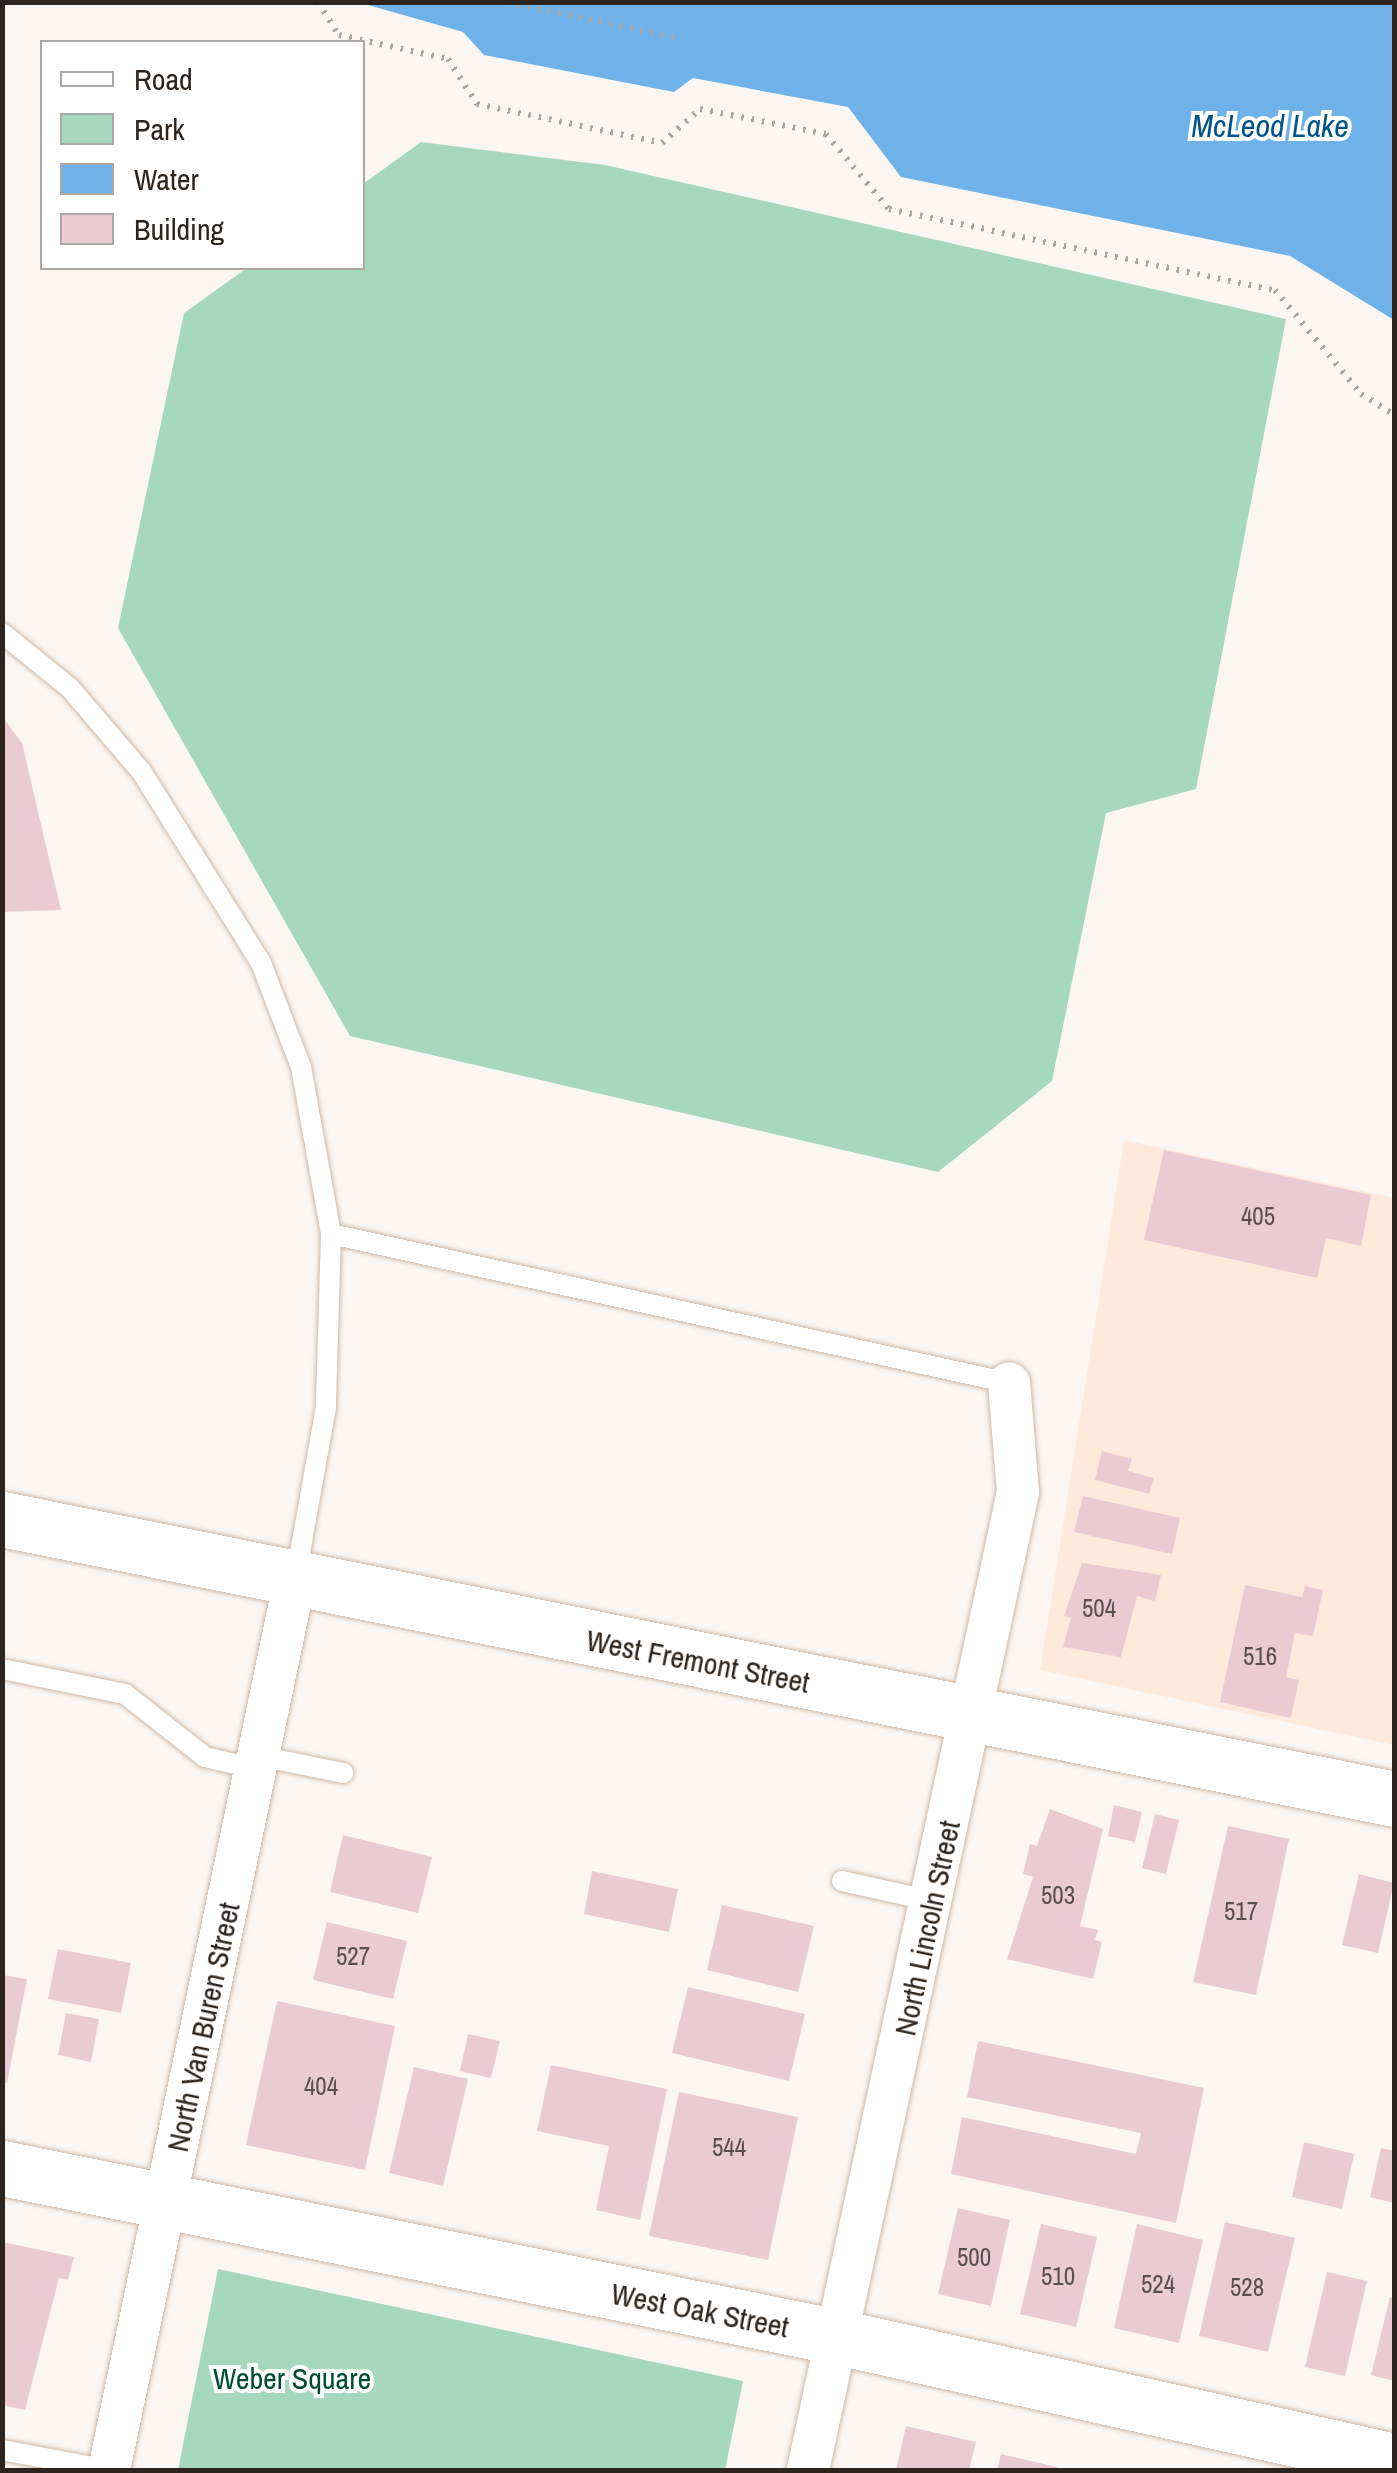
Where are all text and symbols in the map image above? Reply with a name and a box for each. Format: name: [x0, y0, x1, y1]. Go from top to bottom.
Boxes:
legend: [40, 40, 365, 270]
text: Road: [134, 59, 193, 99]
water label: McLeod Lake: [1191, 107, 1349, 145]
text: Park: [134, 109, 185, 149]
text: Water: [134, 159, 199, 199]
text: Building: [134, 209, 224, 249]
house number: 405: [1241, 1201, 1275, 1231]
house number: 504: [1082, 1593, 1116, 1623]
street label: West Fremont Street: [583, 1622, 813, 1700]
house number: 516: [1243, 1641, 1277, 1671]
street label: North Lincoln Street: [887, 1817, 967, 2039]
house number: 503: [1041, 1880, 1075, 1910]
house number: 517: [1224, 1896, 1258, 1926]
street label: North Van Buren Street: [159, 1899, 247, 2155]
house number: 527: [336, 1941, 370, 1971]
house number: 404: [304, 2071, 338, 2101]
house number: 544: [712, 2132, 746, 2162]
house number: 500: [957, 2242, 991, 2272]
house number: 510: [1041, 2261, 1075, 2291]
house number: 524: [1141, 2269, 1175, 2299]
house number: 528: [1230, 2272, 1264, 2302]
street label: West Oak Street: [608, 2275, 792, 2345]
park label: Weber Square: [213, 2360, 371, 2396]

